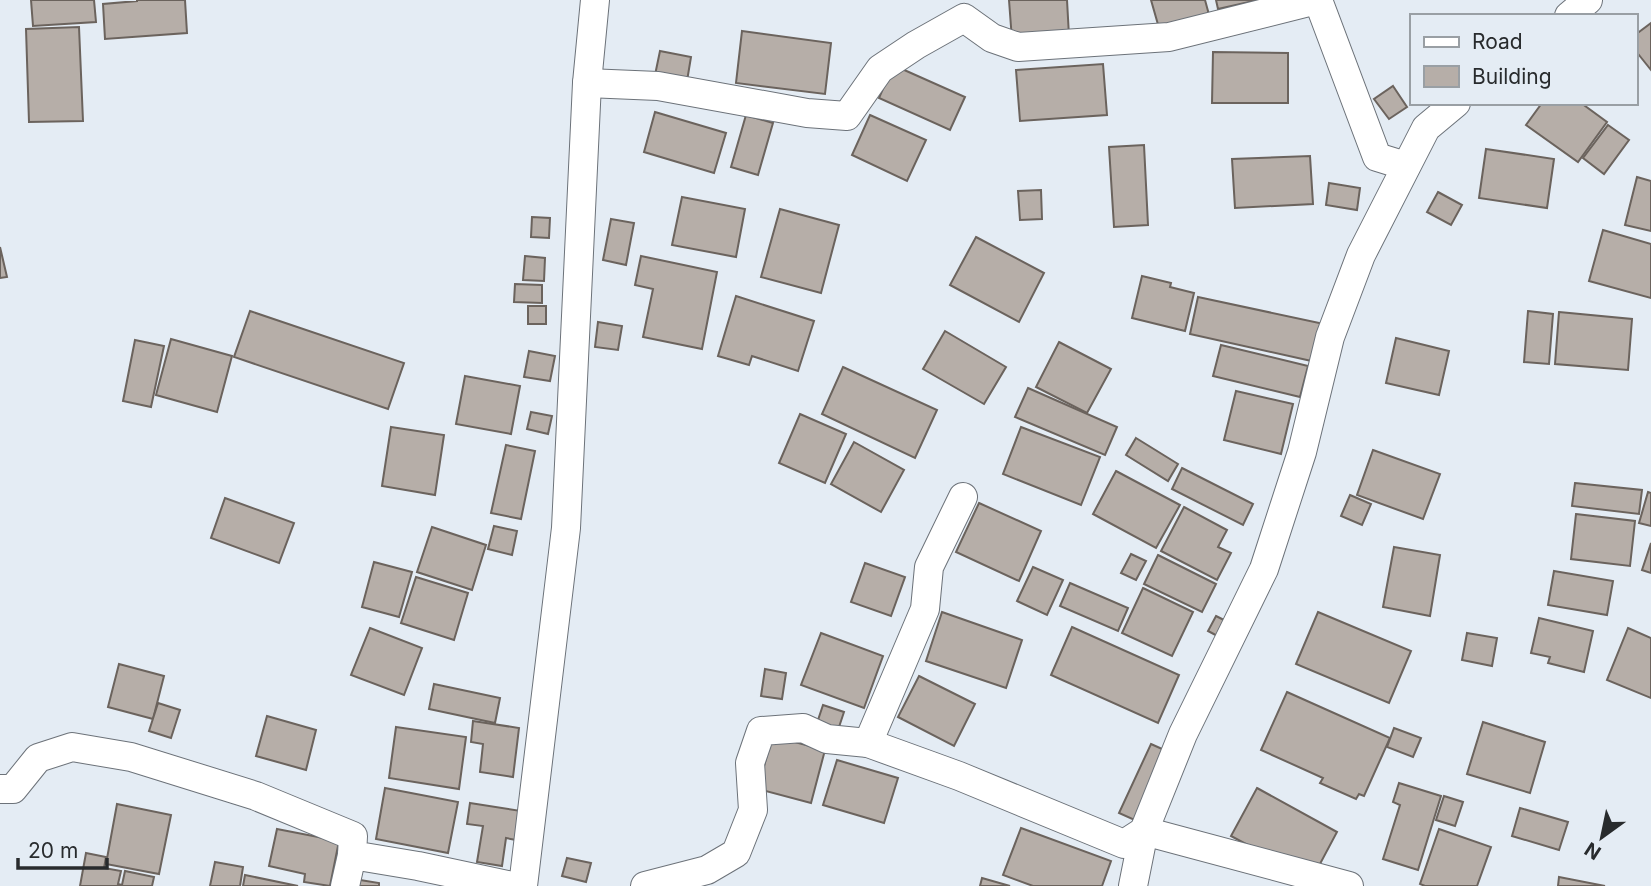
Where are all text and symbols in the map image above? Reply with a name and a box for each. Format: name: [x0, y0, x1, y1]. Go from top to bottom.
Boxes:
legend: [1410, 14, 1637, 105]
text: Road: [1472, 29, 1523, 54]
text: Building: [1472, 64, 1552, 89]
north arrow: [1567, 802, 1637, 872]
scale bar: [18, 826, 107, 870]
text: N: [1581, 837, 1605, 864]
text: 20 m: [28, 838, 78, 863]

